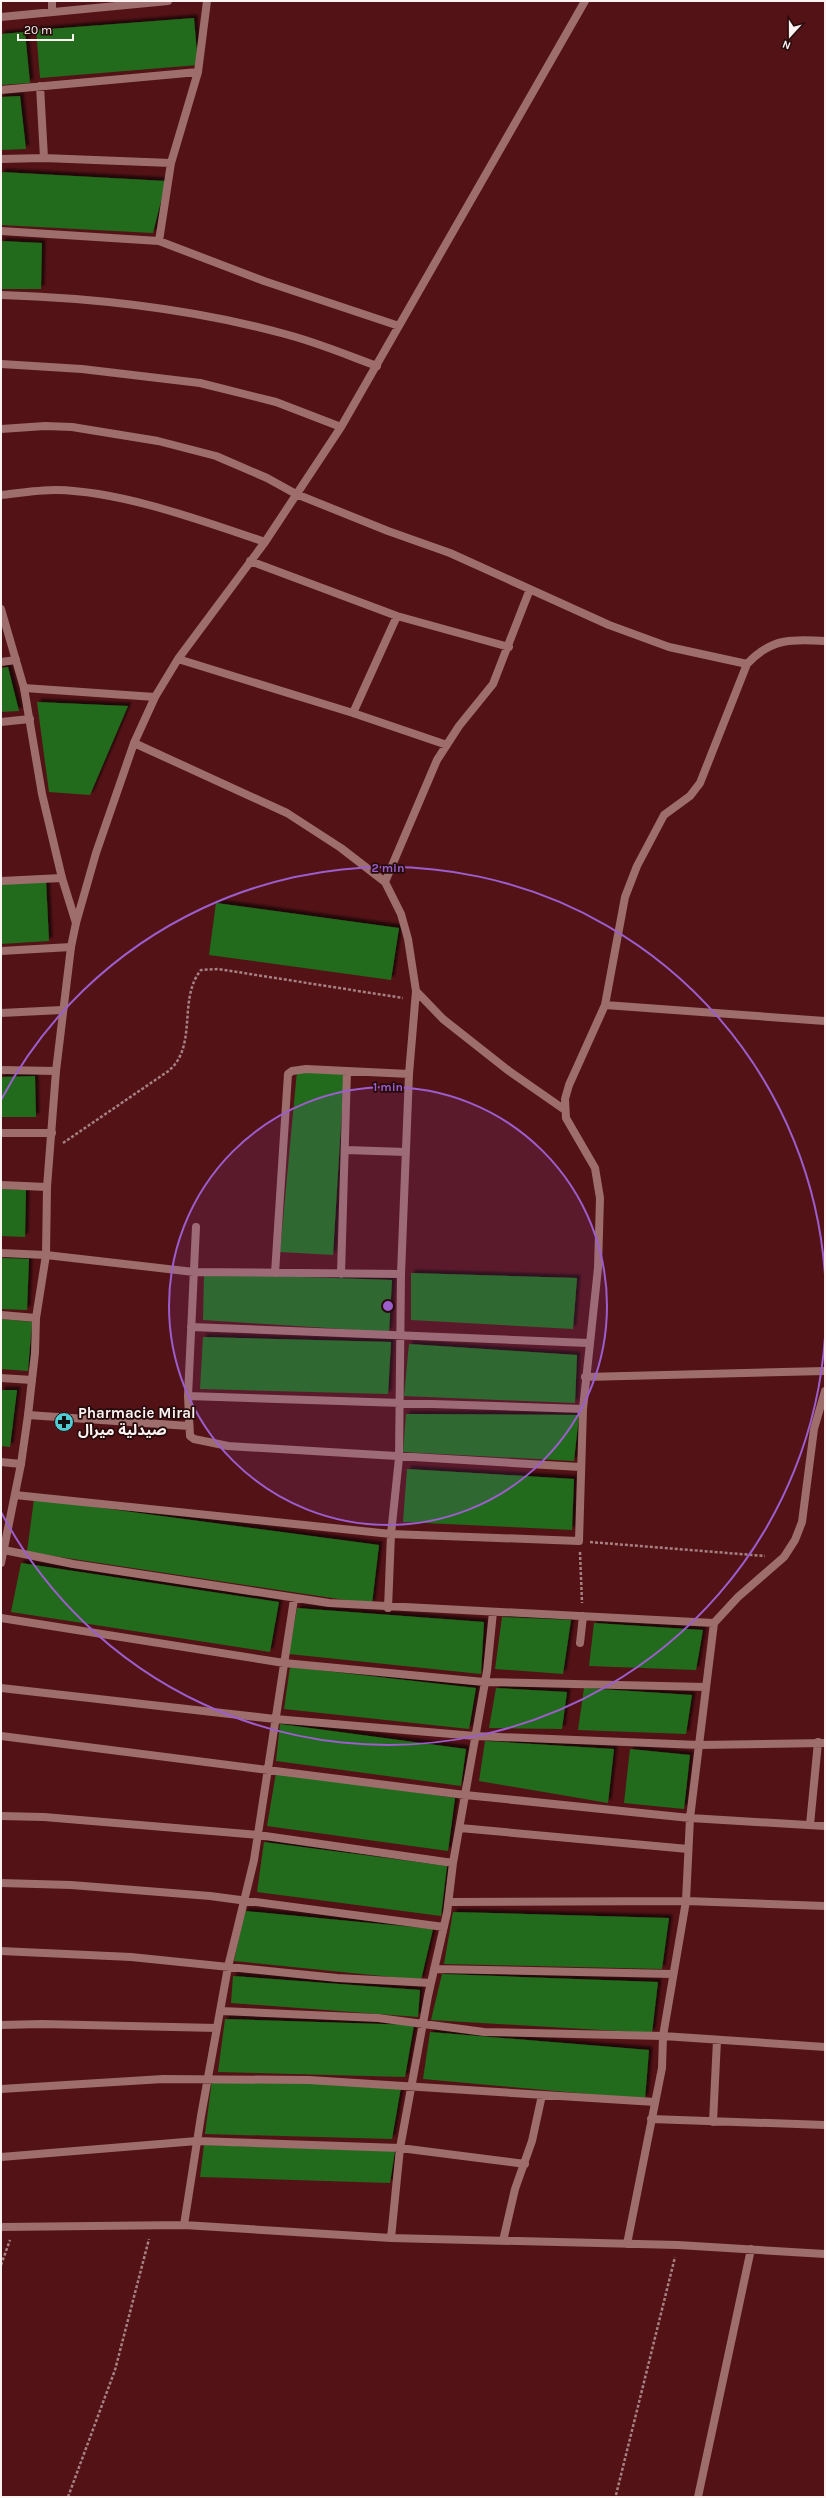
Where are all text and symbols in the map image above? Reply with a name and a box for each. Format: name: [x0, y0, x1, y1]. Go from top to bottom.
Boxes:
scale bar: [18, 16, 73, 42]
north arrow: [770, 16, 810, 56]
text: 20 m: [24, 23, 52, 37]
text: N: [781, 37, 793, 52]
text: 2 min: [371, 861, 405, 875]
text: 1 min: [373, 1080, 403, 1094]
centre of rings: [381, 1299, 395, 1313]
place label: Pharmacie Miral صيدلية ميرال: [78, 1404, 196, 1439]
pharmacy icon: Pharmacie Miral صيدلية ميرال: [53, 1411, 75, 1433]

